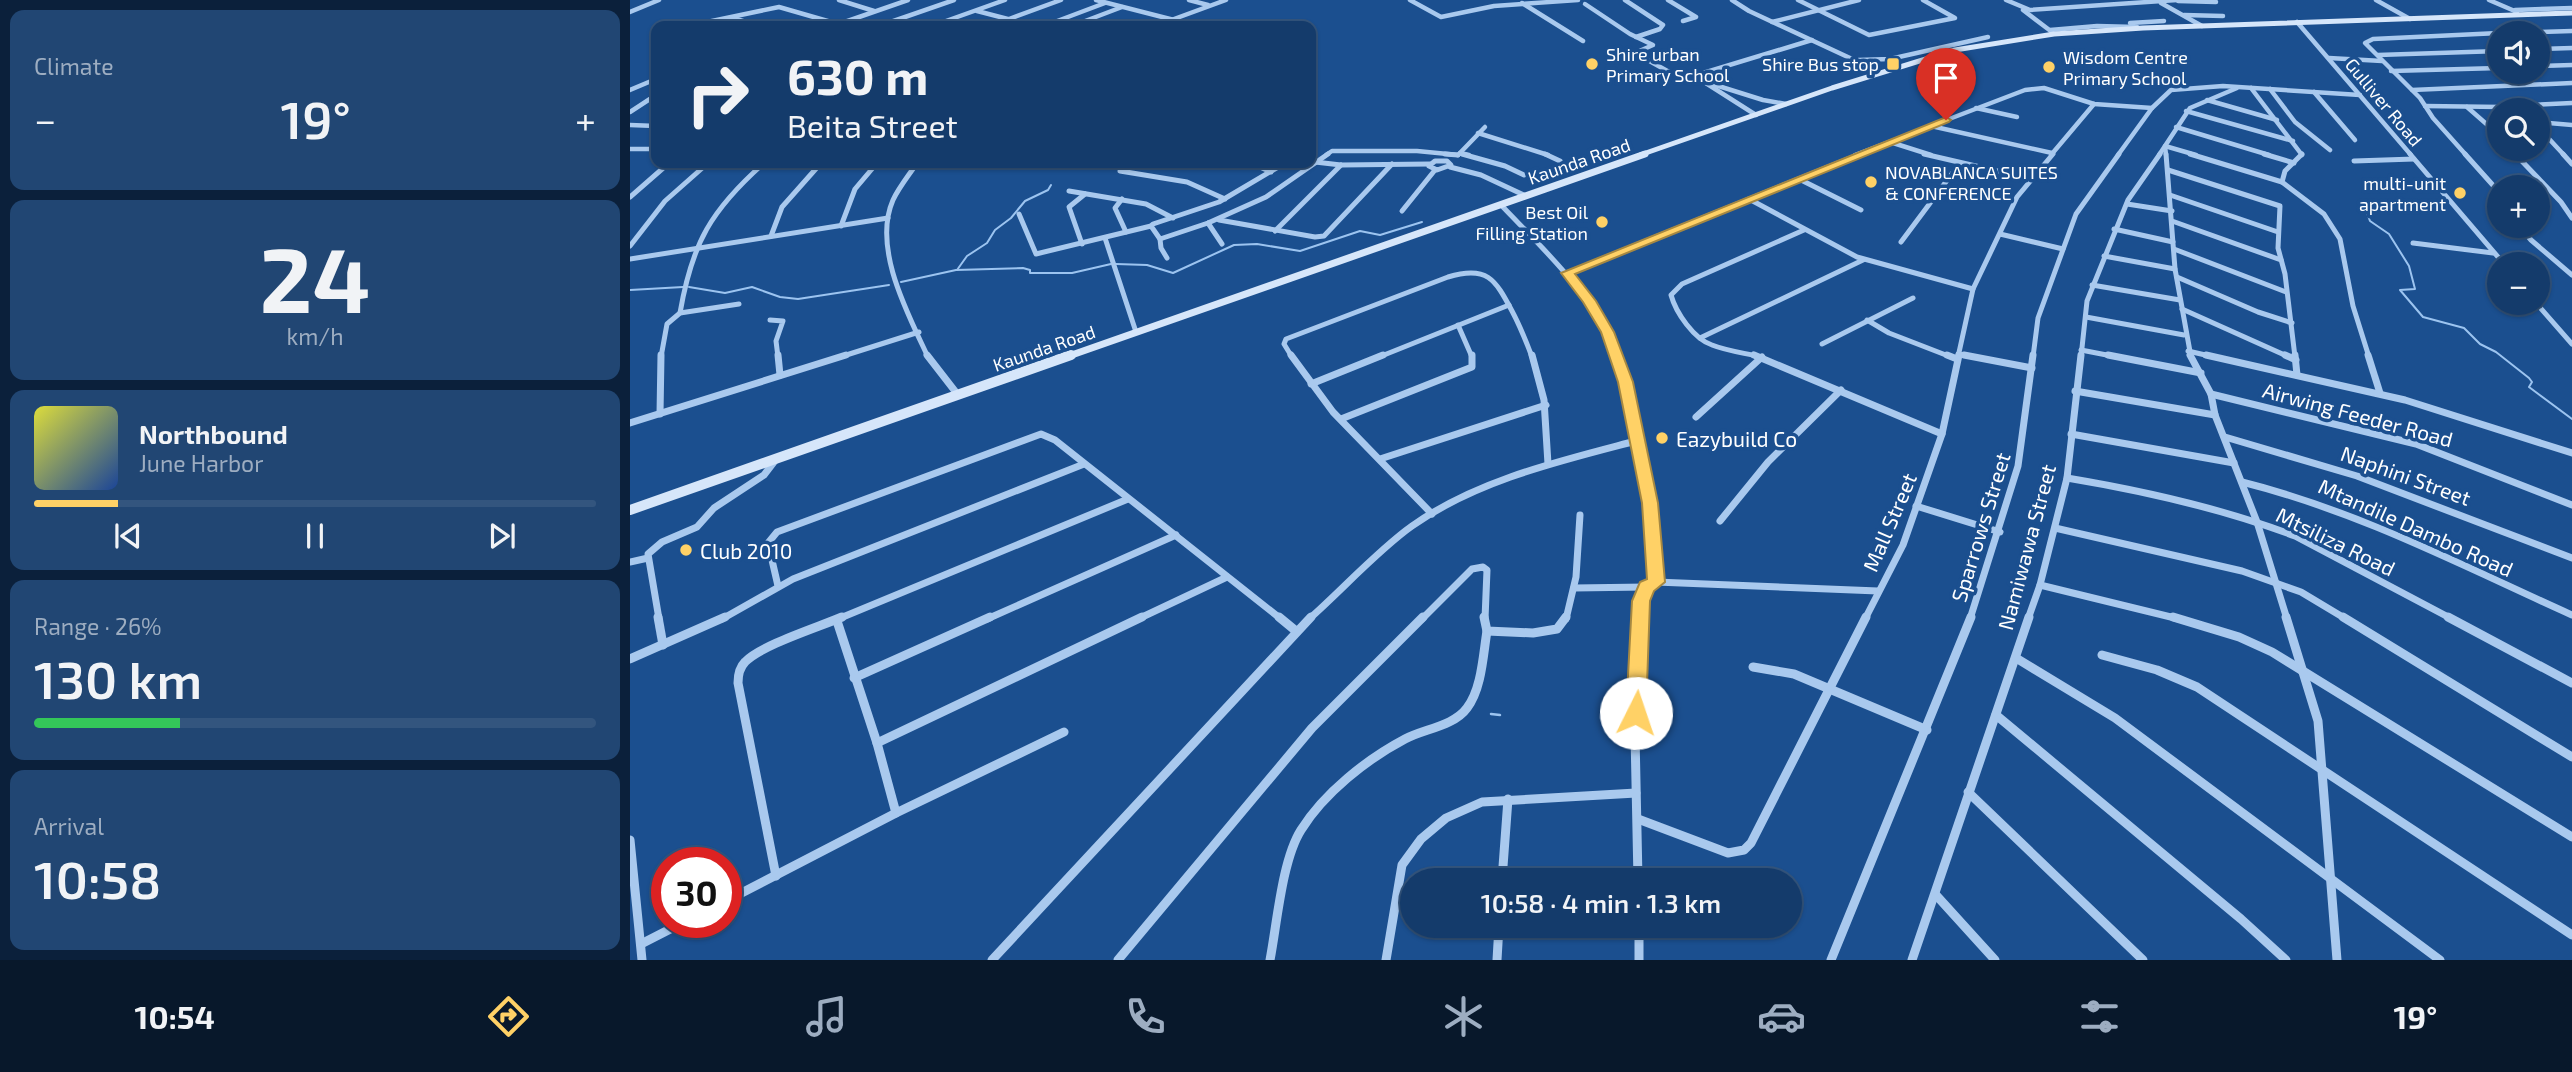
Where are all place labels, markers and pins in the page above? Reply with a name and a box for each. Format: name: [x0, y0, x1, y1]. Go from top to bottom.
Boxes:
place label: Shire urban Primary School: [1606, 43, 1730, 86]
place label: Wisdom Centre Primary School: [2063, 46, 2188, 89]
pin: [1916, 48, 1976, 120]
place label: Shire Bus stop: [1762, 53, 1879, 75]
marker: Shire urban Primary School: [1584, 56, 1600, 72]
marker: Shire Bus stop: [1885, 56, 1901, 72]
marker: Wisdom Centre Primary School: [2041, 59, 2057, 75]
place label: NOVABLANCA SUITES & CONFERENCE: [1885, 161, 2058, 204]
place label: multi-unit apartment: [2359, 172, 2446, 215]
marker: NOVABLANCA SUITES & CONFERENCE: [1863, 174, 1879, 190]
marker: multi-unit apartment: [2452, 185, 2468, 201]
place label: Best Oil Filling Station: [1475, 201, 1589, 244]
marker: Best Oil Filling Station: [1594, 214, 1610, 230]
place label: Eazybuild Co: [1676, 426, 1797, 451]
marker: Eazybuild Co: [1654, 430, 1670, 446]
place label: Club 2010: [700, 538, 792, 563]
marker: Club 2010: [678, 542, 694, 558]

